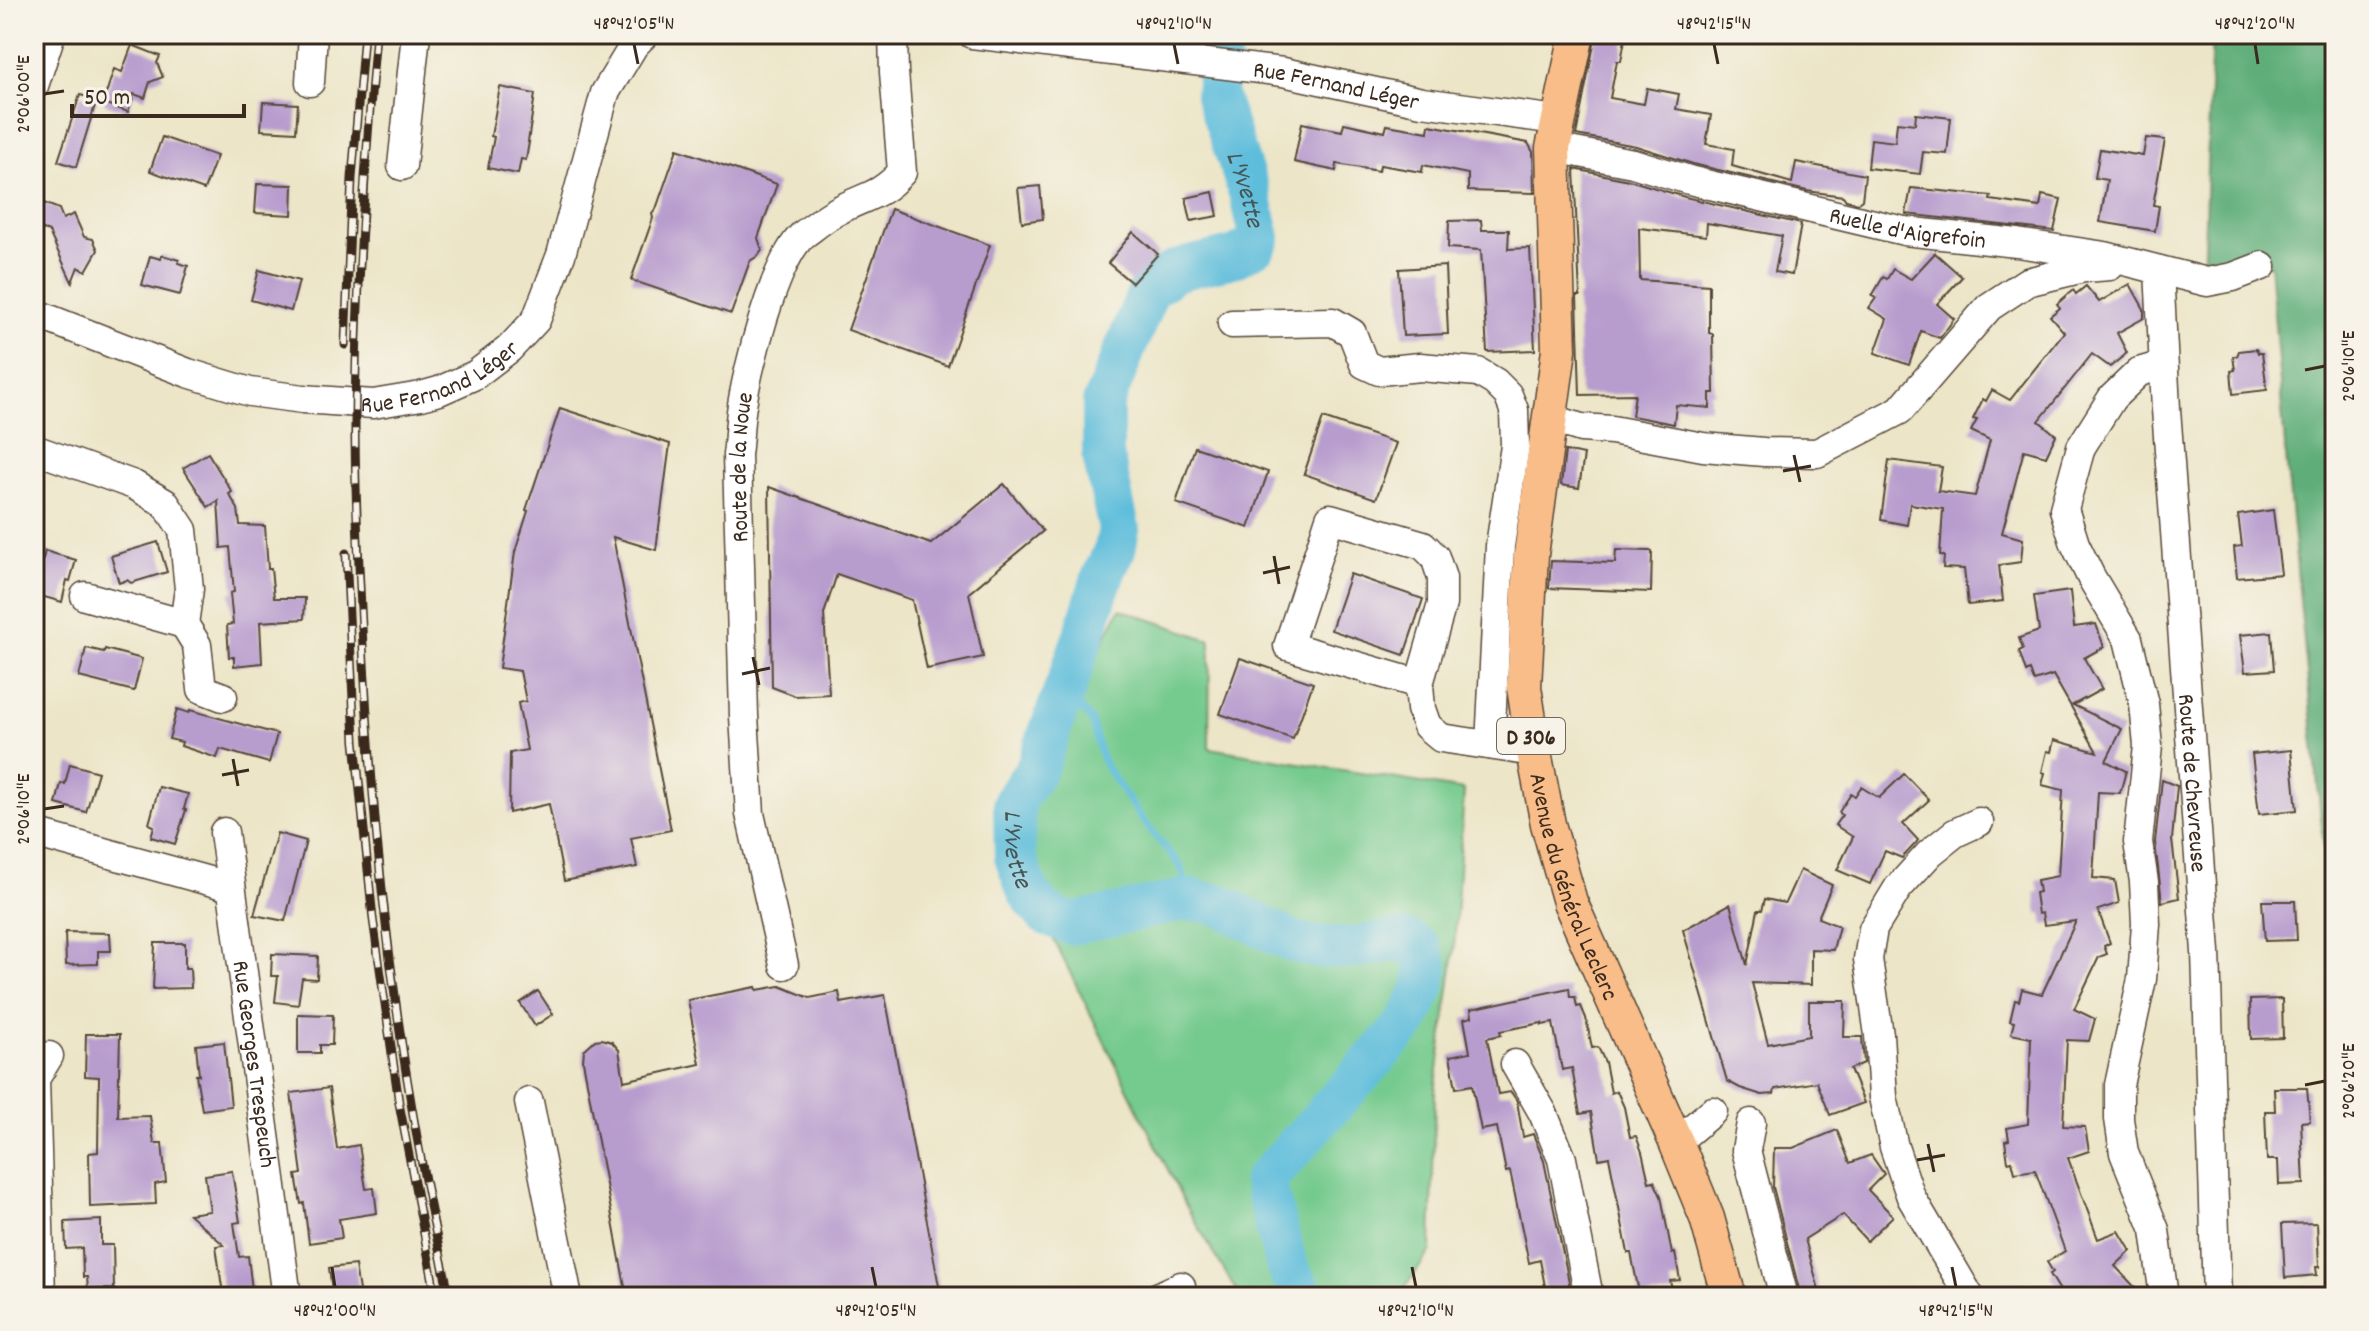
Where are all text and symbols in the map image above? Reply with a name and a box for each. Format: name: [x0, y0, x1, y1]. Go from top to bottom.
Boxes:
text: 48°42'05"N: [594, 11, 674, 39]
text: 48°42'10"N: [1136, 11, 1212, 39]
text: 48°42'15"N: [1677, 11, 1751, 39]
text: 48°42'20"N: [2215, 11, 2295, 39]
text: 2°06'00"E: [11, 55, 39, 133]
street label: Rue Fernand Léger: [1251, 55, 1422, 121]
scale bar: [72, 68, 244, 118]
text: 50 m: [84, 82, 130, 116]
water label: L'Yvette: [1214, 147, 1272, 233]
street label: Ruelle d'Aigrefoin: [1825, 200, 1987, 260]
text: 2°06'10"E: [2336, 330, 2364, 402]
street label: Rue Fernand Léger: [359, 334, 529, 424]
street label: Route de la Noue: [723, 390, 764, 543]
street label: Route de Chevreuse: [2167, 693, 2214, 874]
road number: D 306: [1497, 718, 1565, 754]
street label: Avenue du Général Leclerc: [1518, 770, 1625, 1007]
text: 2°06'10"E: [11, 773, 39, 845]
water label: L'Yvette: [992, 810, 1041, 895]
street label: Rue Georges Trespeuch: [222, 958, 283, 1170]
text: 2°06'20"E: [2336, 1043, 2364, 1119]
text: 48°42'00"N: [294, 1298, 376, 1326]
text: 48°42'05"N: [836, 1298, 916, 1326]
text: 48°42'10"N: [1378, 1298, 1454, 1326]
text: 48°42'15"N: [1919, 1298, 1993, 1326]

